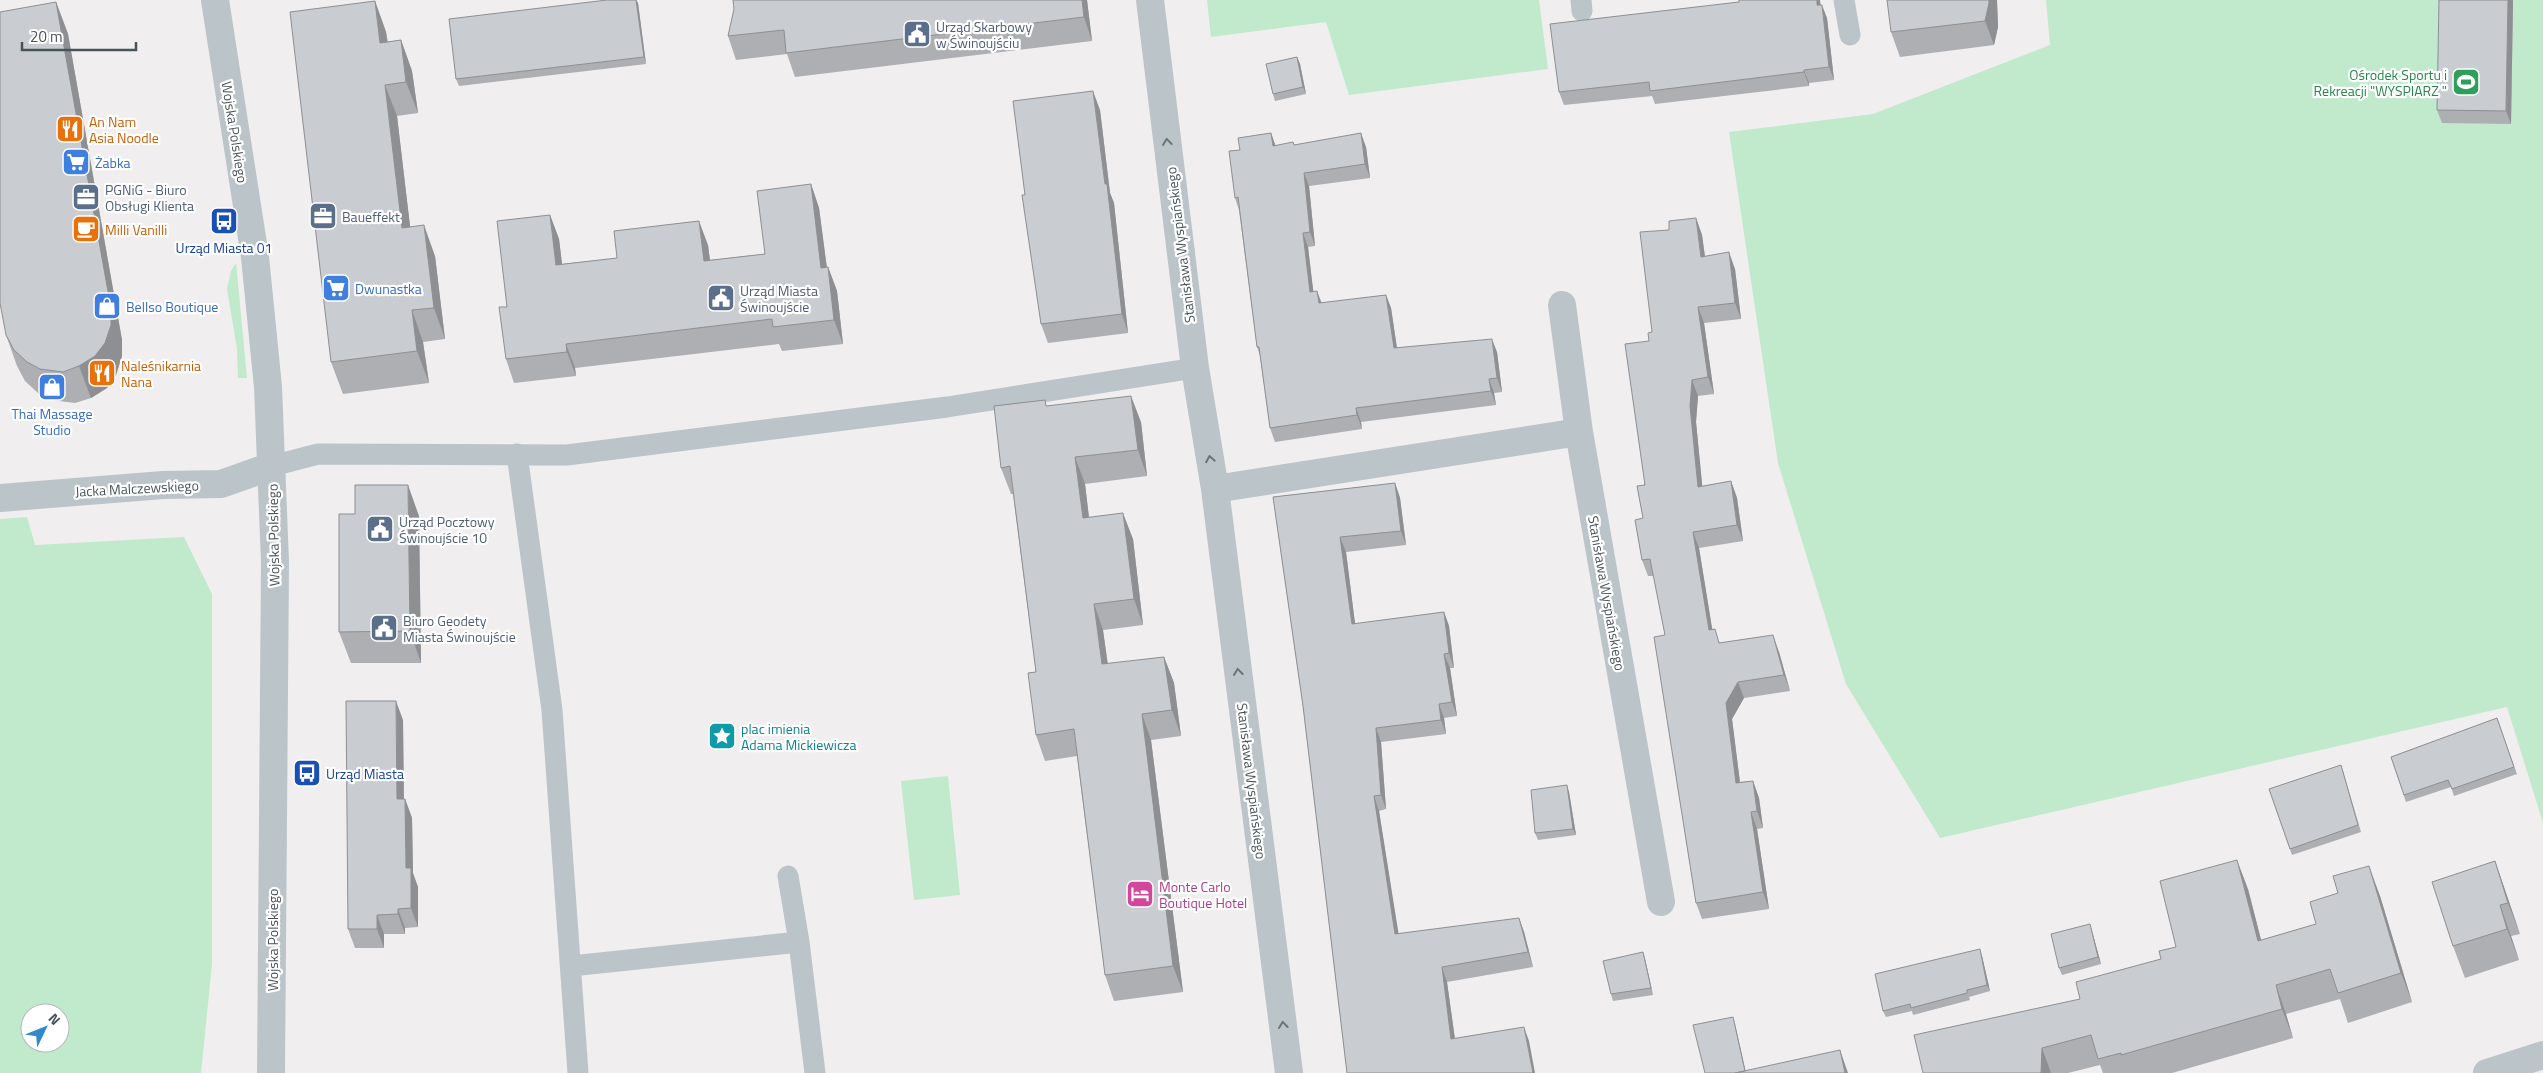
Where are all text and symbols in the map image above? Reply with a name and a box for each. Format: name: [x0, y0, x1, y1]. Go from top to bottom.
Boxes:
place label: Urząd Skarbowy w Świnoujściu: [936, 16, 1032, 53]
public building icon: Urząd Skarbowy w Świnoujściu: [902, 19, 932, 49]
scale bar: [22, 20, 136, 52]
text: 20 m: [30, 25, 63, 48]
place label: Ośrodek Sportu i Rekreacji "WYSPIARZ ": [2314, 64, 2447, 101]
sports icon: Ośrodek Sportu i Rekreacji "WYSPIARZ ": [2451, 67, 2481, 97]
street label: Wojska Polskiego: [217, 80, 253, 184]
place label: An Nam Asia Noodle: [89, 111, 159, 148]
restaurant icon: An Nam Asia Noodle: [55, 114, 85, 144]
one-way arrow: [1162, 138, 1173, 146]
supermarket icon: Żabka: [61, 147, 91, 177]
place label: Żabka: [95, 152, 131, 173]
street label: Stanisława Wyspiańskiego: [1160, 166, 1200, 324]
place label: PGNiG - Biuro Obsługi Klienta: [105, 179, 194, 216]
office icon: PGNiG - Biuro Obsługi Klienta: [71, 182, 101, 212]
office icon: Baueffekt: [308, 201, 338, 231]
bus stop icon: Urząd Miasta 01: [209, 206, 239, 236]
place label: Baueffekt: [342, 206, 400, 227]
cafe icon: Milli Vanilli: [71, 214, 101, 244]
place label: Milli Vanilli: [105, 219, 167, 240]
place label: Urząd Miasta 01: [176, 237, 272, 258]
supermarket icon: Dwunastka: [321, 273, 351, 303]
place label: Dwunastka: [355, 278, 422, 299]
place label: Urząd Miasta Świnoujście: [740, 280, 818, 317]
public building icon: Urząd Miasta Świnoujście: [706, 283, 736, 313]
shop icon: Bellso Boutique: [92, 291, 122, 321]
place label: Bellso Boutique: [126, 296, 218, 317]
place label: Naleśnikarnia Nana: [121, 355, 201, 392]
restaurant icon: Naleśnikarnia Nana: [87, 358, 117, 388]
shop icon: Thai Massage Studio: [37, 372, 67, 402]
place label: Thai Massage Studio: [11, 403, 93, 440]
one-way arrow: [1205, 455, 1215, 464]
street label: Jacka Malczewskiego: [75, 474, 199, 502]
street label: Wojska Polskiego: [262, 483, 284, 587]
place label: Urząd Pocztowy Świnoujście 10: [399, 511, 495, 548]
public building icon: Urząd Pocztowy Świnoujście 10: [365, 514, 395, 544]
street label: Stanisława Wyspiańskiego: [1583, 514, 1631, 672]
place label: Biuro Geodety Miasta Świnoujście: [403, 610, 516, 647]
public building icon: Biuro Geodety Miasta Świnoujście: [369, 613, 399, 643]
one-way arrow: [1233, 668, 1244, 676]
street label: Stanisława Wyspiańskiego: [1232, 702, 1272, 860]
place label: plac imienia Adama Mickiewicza: [741, 718, 856, 755]
place icon: plac imienia Adama Mickiewicza: [707, 721, 737, 751]
bus stop icon: Urząd Miasta: [292, 758, 322, 788]
place label: Urząd Miasta: [326, 763, 404, 784]
place label: Monte Carlo Boutique Hotel: [1159, 876, 1247, 913]
hotel icon: Monte Carlo Boutique Hotel: [1125, 879, 1155, 909]
street label: Wojska Polskiego: [262, 889, 283, 991]
north arrow: [20, 1003, 70, 1053]
text: N: [44, 1008, 66, 1030]
one-way arrow: [1278, 1020, 1289, 1028]

